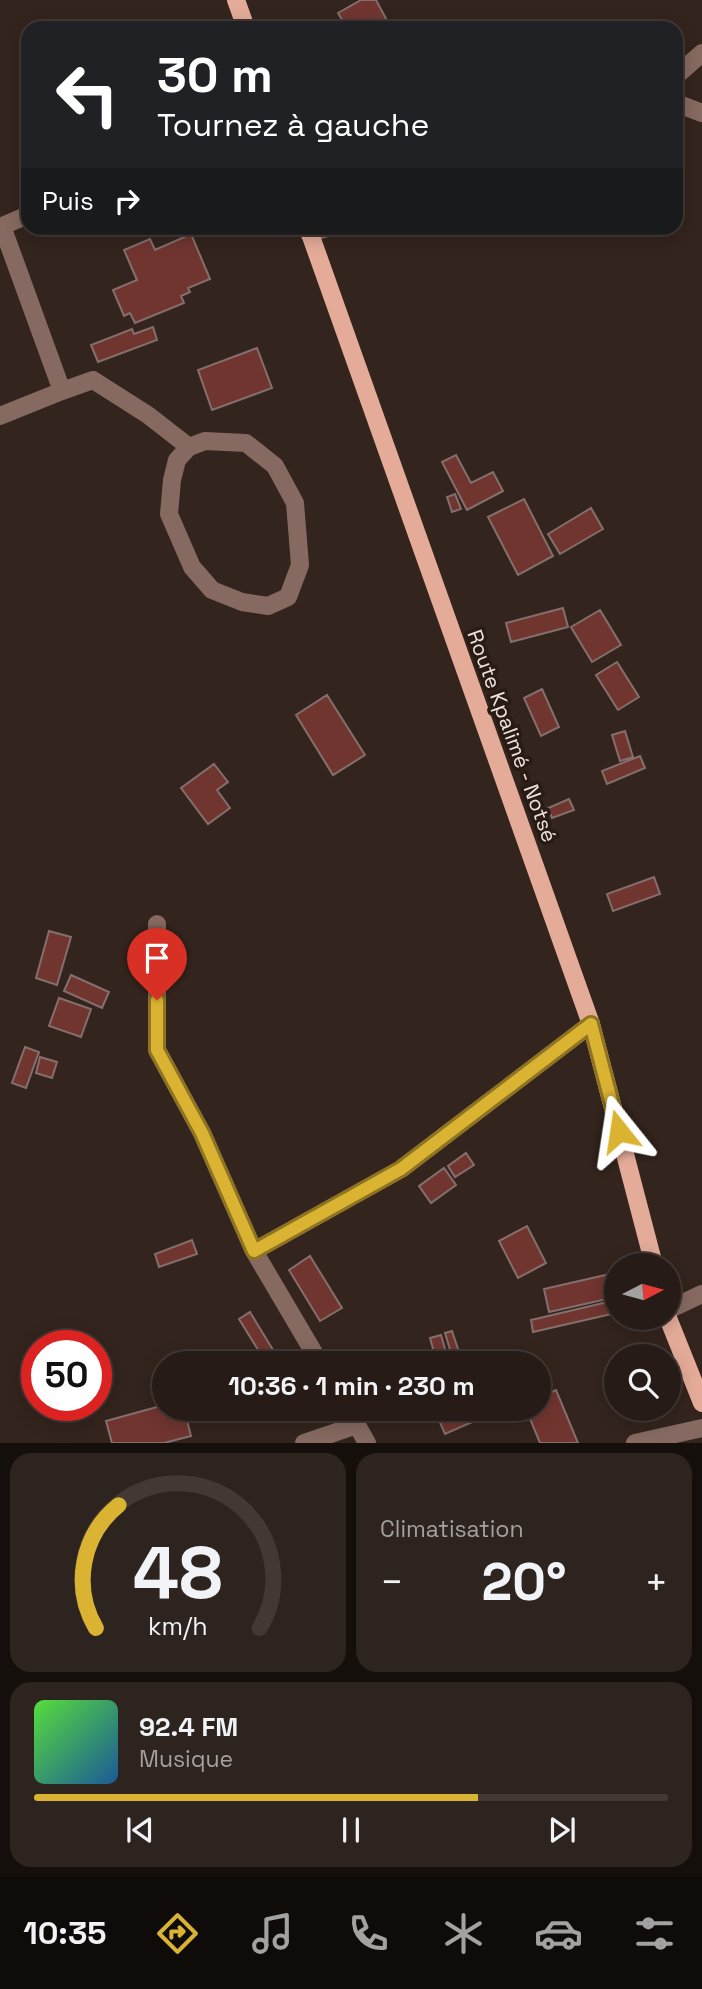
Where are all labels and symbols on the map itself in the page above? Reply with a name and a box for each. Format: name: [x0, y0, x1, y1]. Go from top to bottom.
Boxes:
street label: Route Kpalimé - Notsé: [461, 626, 563, 846]
pin: [127, 928, 187, 1000]
position arrow: [582, 1094, 656, 1168]
north arrow: [604, 1253, 681, 1330]
speed limit sign: 50: [21, 1330, 112, 1421]

